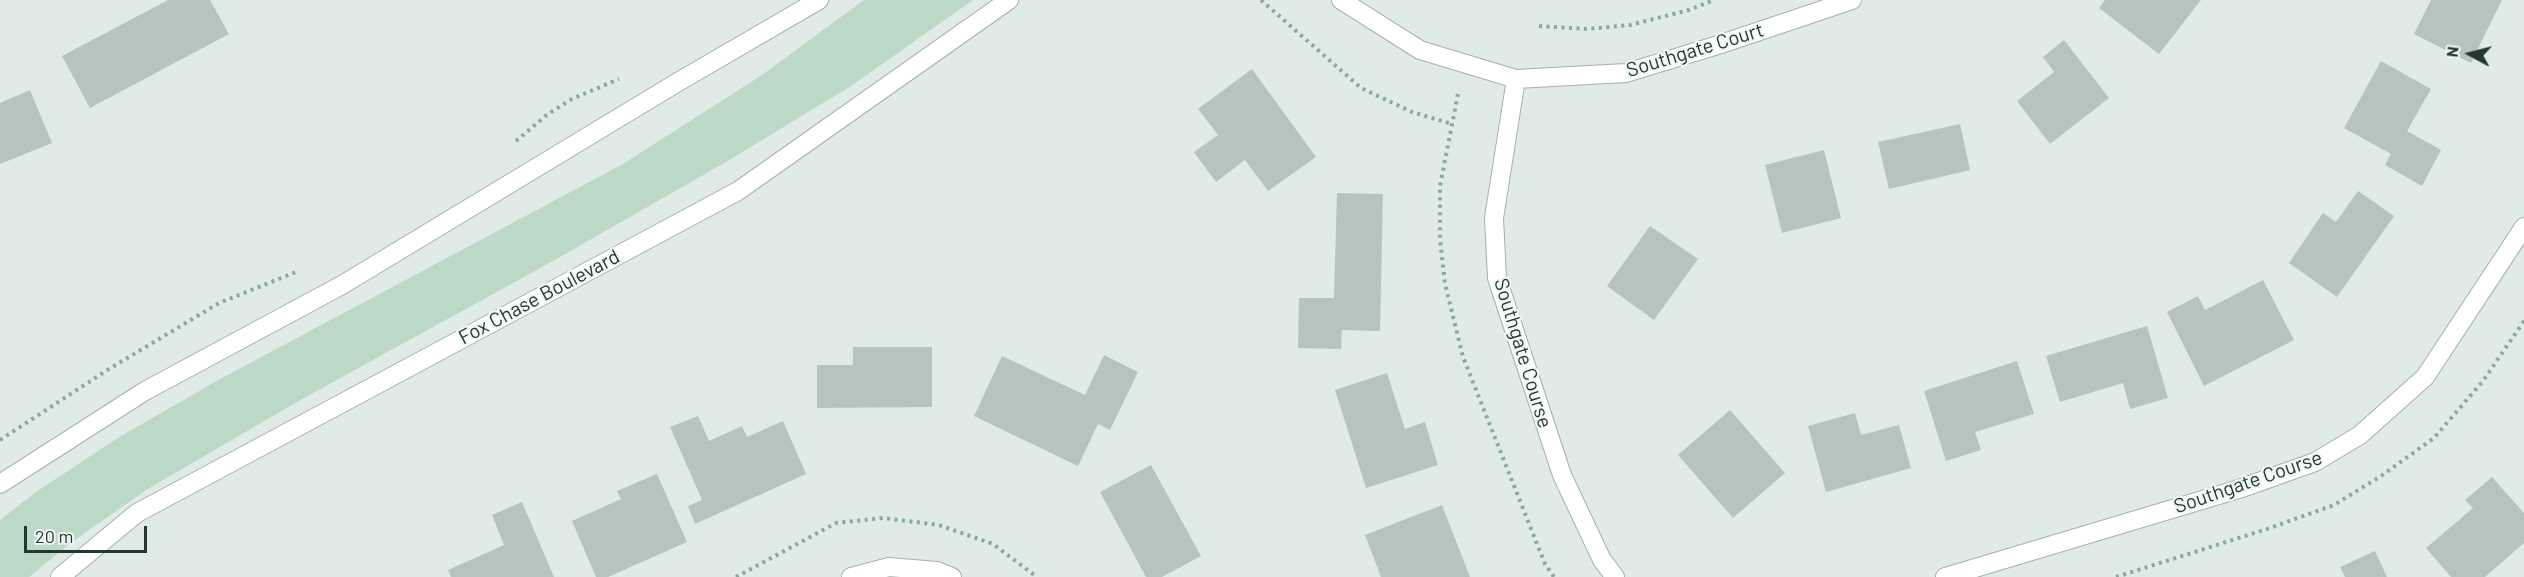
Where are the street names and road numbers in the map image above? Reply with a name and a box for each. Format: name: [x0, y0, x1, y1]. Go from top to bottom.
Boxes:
street label: Southgate Court: [1623, 18, 1767, 82]
street label: Fox Chase Boulevard: [454, 244, 624, 350]
street label: Southgate Course: [1489, 275, 1557, 431]
street label: Southgate Course: [2171, 445, 2325, 519]

